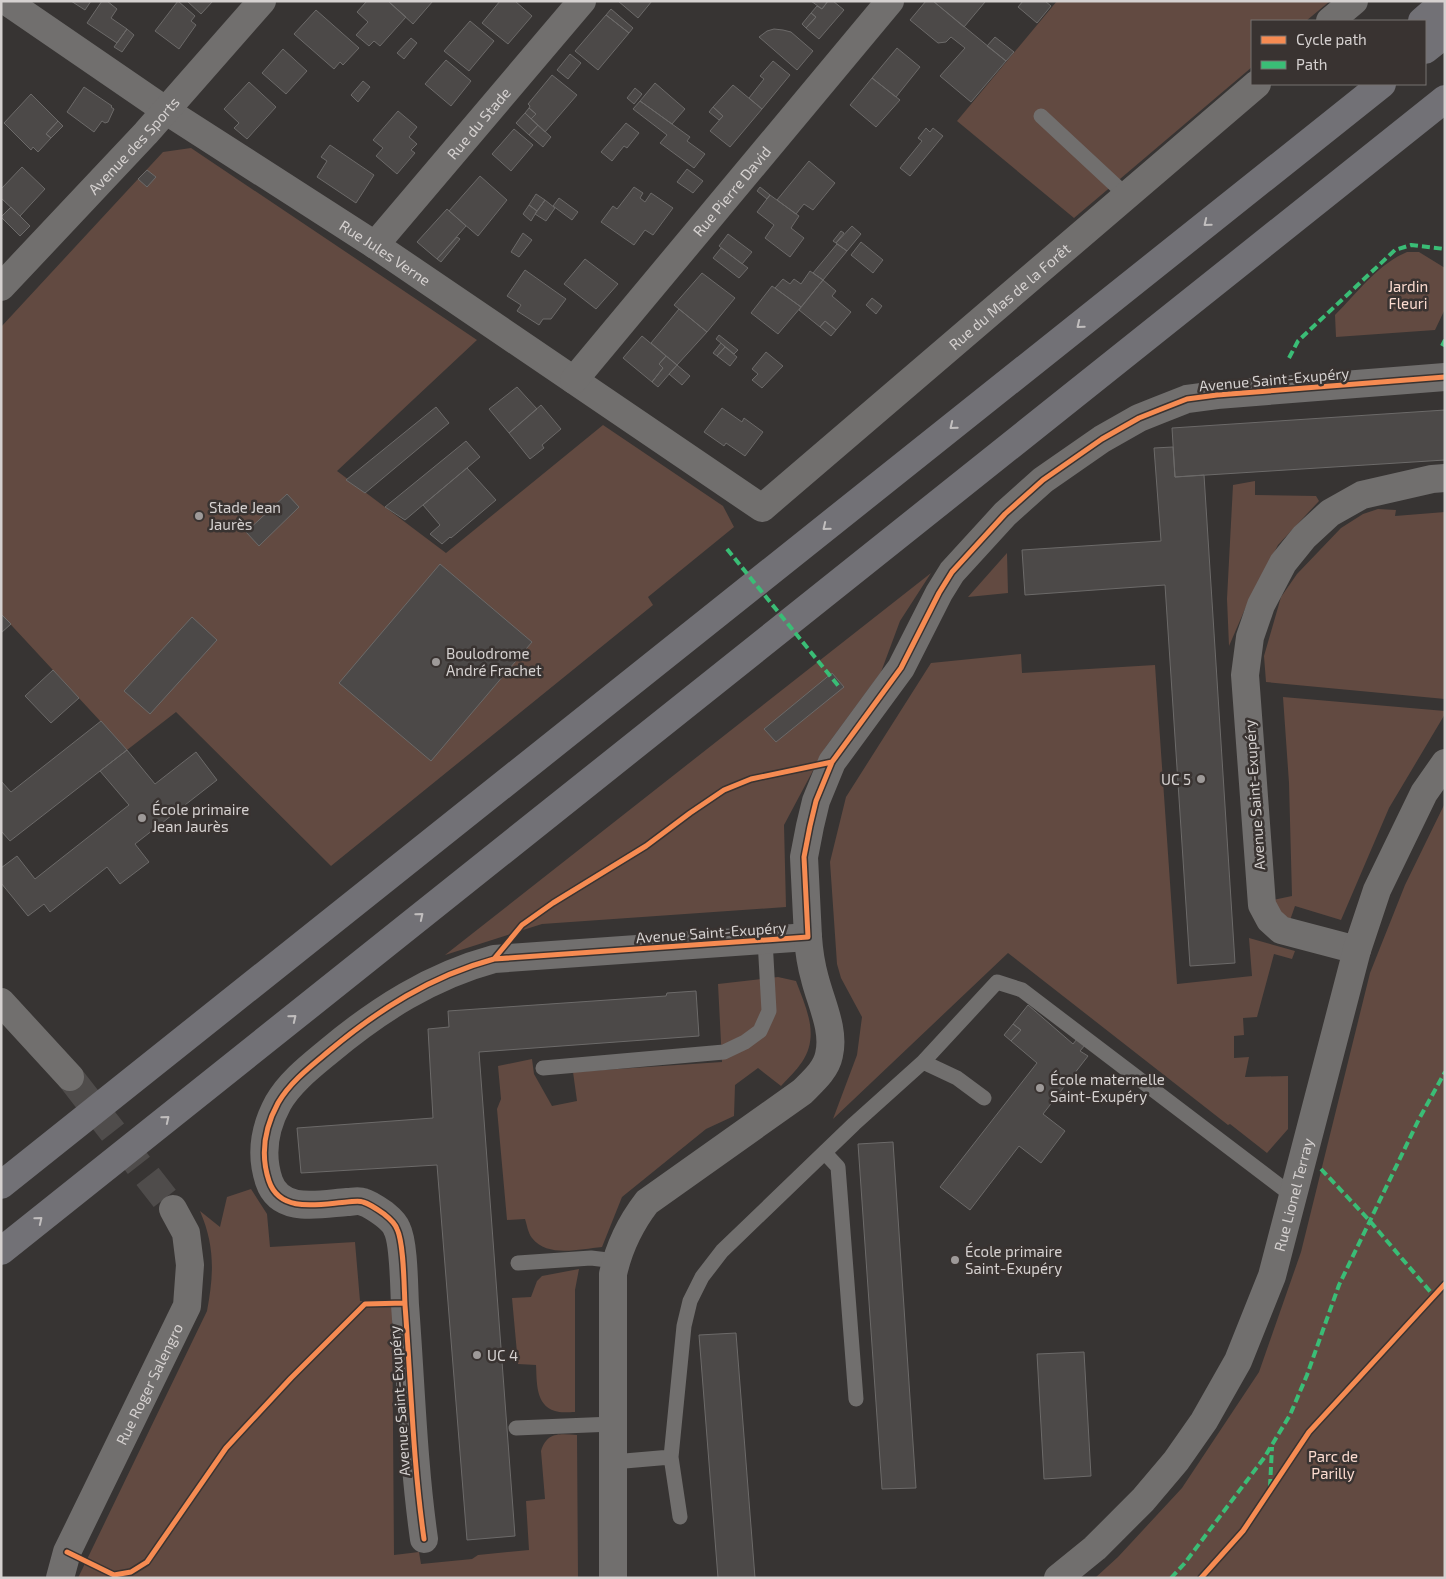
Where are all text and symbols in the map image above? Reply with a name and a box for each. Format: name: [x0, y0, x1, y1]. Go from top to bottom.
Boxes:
legend: [1251, 20, 1426, 85]
text: Cycle path: [1296, 30, 1367, 48]
text: Path: [1296, 55, 1327, 73]
street label: Rue du Stade: [443, 83, 514, 163]
street label: Avenue des Sports: [84, 93, 183, 198]
street label: Rue Pierre David: [689, 142, 774, 240]
street label: Rue Jules Verne: [336, 216, 434, 289]
one-way arrow: [1204, 218, 1213, 226]
street label: Rue du Mas de la Forêt: [945, 239, 1074, 353]
park label: Jardin Fleuri: [1388, 277, 1428, 312]
one-way arrow: [1077, 319, 1086, 327]
street label: Avenue Saint-Exupéry: [1198, 363, 1350, 395]
one-way arrow: [950, 421, 959, 429]
place label: Stade Jean Jaurès: [209, 498, 281, 533]
marker: Stade Jean Jaurès: [193, 510, 205, 522]
one-way arrow: [823, 522, 832, 530]
place label: Boulodrome André Frachet: [446, 644, 542, 679]
marker: Boulodrome André Frachet: [430, 656, 442, 668]
street label: Avenue Saint-Exupéry: [1240, 719, 1268, 871]
place label: UC 5: [1161, 770, 1191, 788]
marker: UC 5: [1195, 773, 1207, 785]
place label: École primaire Jean Jaurès: [152, 800, 249, 835]
marker: École primaire Jean Jaurès: [136, 812, 148, 824]
one-way arrow: [415, 913, 424, 922]
street label: Avenue Saint-Exupéry: [635, 918, 787, 946]
one-way arrow: [288, 1014, 297, 1023]
place label: École maternelle Saint-Exupéry: [1050, 1070, 1165, 1105]
marker: École maternelle Saint-Exupéry: [1034, 1082, 1046, 1094]
one-way arrow: [161, 1115, 170, 1124]
street label: Rue Lionel Terray: [1270, 1136, 1317, 1253]
one-way arrow: [34, 1217, 43, 1226]
place label: École primaire Saint-Exupéry: [965, 1242, 1062, 1277]
marker: École primaire Saint-Exupéry: [949, 1254, 961, 1266]
street label: Rue Roger Salengro: [112, 1320, 186, 1448]
street label: Avenue Saint-Exupéry: [385, 1325, 413, 1477]
place label: UC 4: [487, 1346, 518, 1364]
marker: UC 4: [471, 1349, 483, 1361]
park label: Parc de Parilly: [1308, 1447, 1358, 1482]

